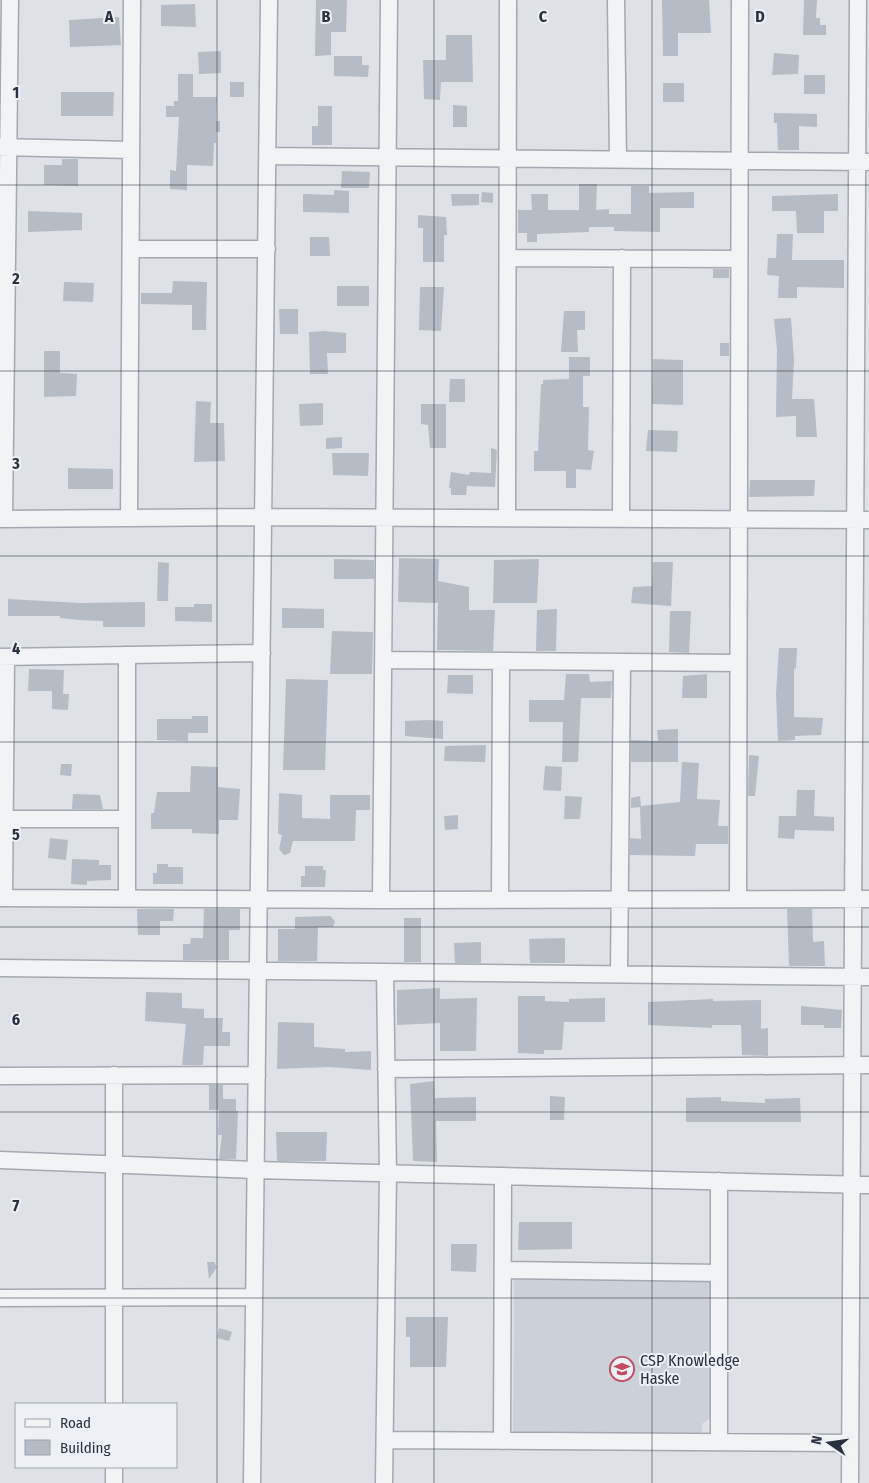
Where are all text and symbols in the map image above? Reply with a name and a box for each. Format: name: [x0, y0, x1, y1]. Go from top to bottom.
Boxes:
text: A: [104, 7, 114, 26]
text: B: [322, 7, 331, 26]
text: C: [539, 7, 548, 26]
text: D: [755, 7, 765, 26]
text: 1: [13, 83, 19, 102]
text: 2: [11, 269, 20, 288]
text: 3: [11, 454, 20, 473]
text: 4: [12, 639, 20, 658]
text: 5: [12, 825, 20, 844]
text: 6: [12, 1010, 20, 1029]
text: 7: [13, 1196, 20, 1215]
place label: CSP Knowledge Haske: [640, 1351, 740, 1388]
school or university icon: CSP Knowledge Haske: [609, 1356, 635, 1382]
legend: [15, 1403, 178, 1468]
text: Road: [60, 1414, 91, 1432]
north arrow: [804, 1418, 854, 1468]
text: N: [808, 1434, 826, 1446]
text: Building: [60, 1439, 111, 1457]

